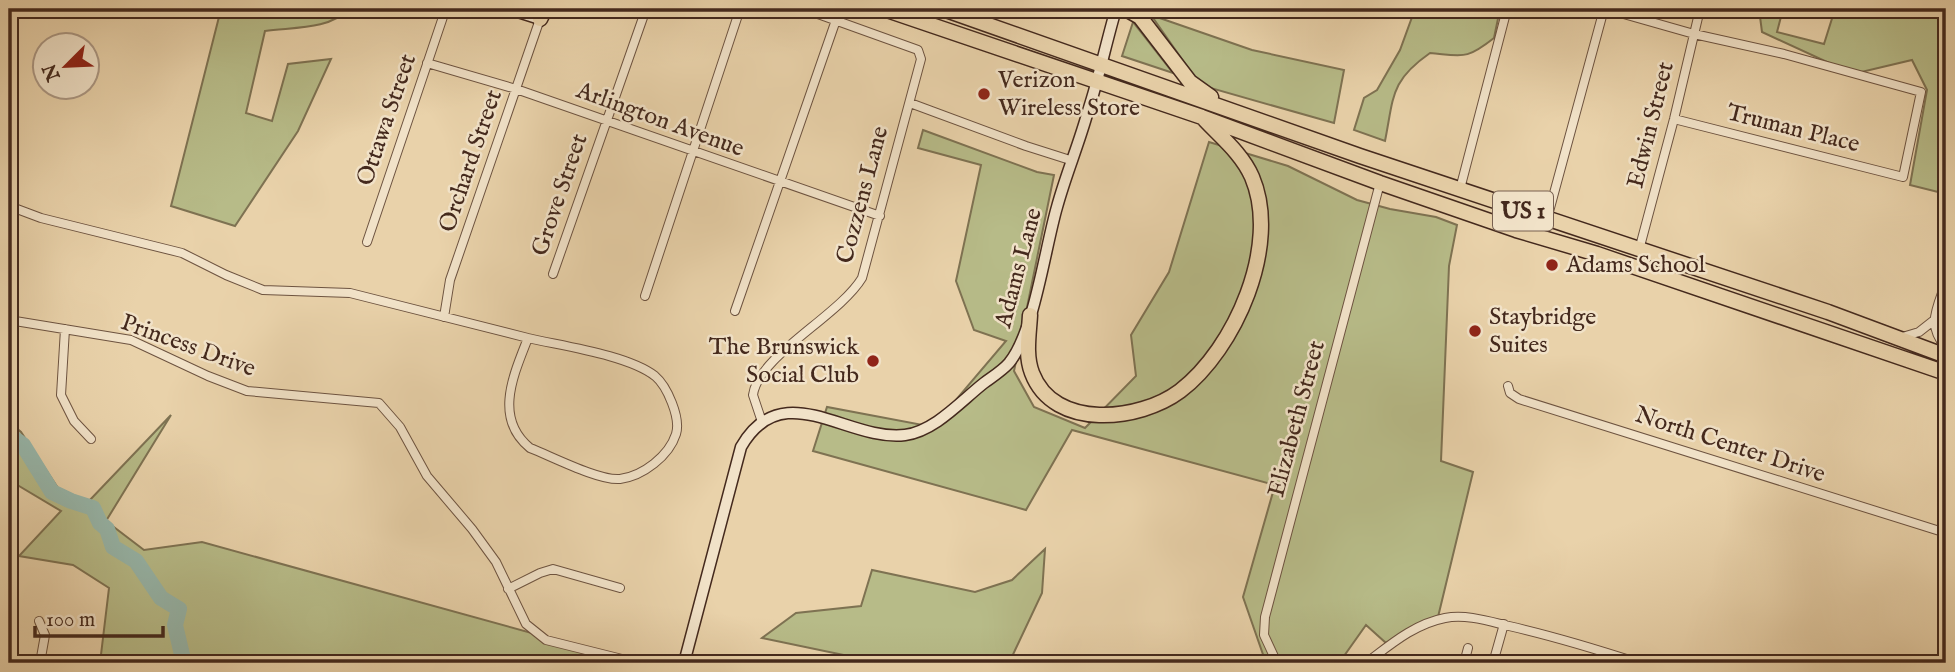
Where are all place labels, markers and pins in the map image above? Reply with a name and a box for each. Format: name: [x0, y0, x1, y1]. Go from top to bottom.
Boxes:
place label: Verizon Wireless Store: [997, 65, 1140, 124]
marker: Verizon Wireless Store: [976, 86, 992, 102]
place label: Adams School: [1565, 250, 1706, 281]
marker: Adams School: [1544, 257, 1560, 273]
place label: Staybridge Suites: [1489, 302, 1596, 361]
marker: Staybridge Suites: [1467, 323, 1483, 339]
place label: The Brunswick Social Club: [709, 332, 859, 391]
marker: The Brunswick Social Club: [865, 353, 881, 369]

